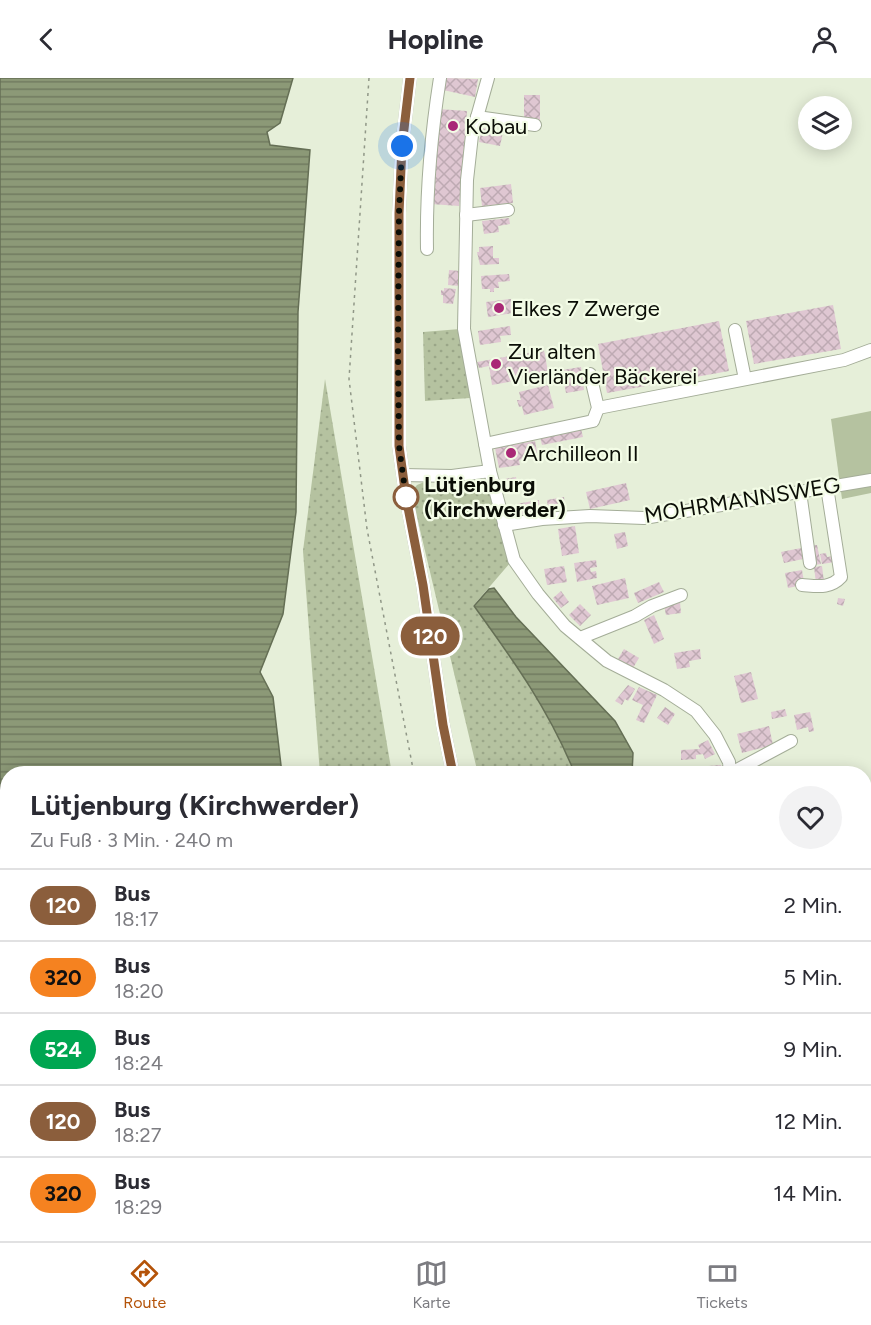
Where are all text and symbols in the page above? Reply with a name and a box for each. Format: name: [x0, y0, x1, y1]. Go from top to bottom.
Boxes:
icon: back: [30, 23, 63, 56]
text: Hopline: [387, 23, 484, 56]
icon: person: [808, 23, 841, 56]
map controls: [798, 96, 852, 150]
button: layers: [798, 96, 852, 150]
place label: Kobau: [465, 113, 527, 140]
marker: Kobau: [446, 119, 460, 133]
your location: [387, 131, 417, 161]
place label: Elkes 7 Zwerge: [511, 295, 660, 322]
marker: Elkes 7 Zwerge: [492, 301, 506, 315]
place label: Zur alten Vierländer Bäckerei: [508, 338, 697, 390]
marker: Zur alten Vierländer Bäckerei: [489, 357, 503, 371]
place label: Archilleon II: [523, 440, 639, 467]
marker: Archilleon II: [504, 446, 518, 460]
place label: Lütjenburg (Kirchwerder): [424, 471, 566, 523]
street label: MOHRMANNSWEG: [642, 471, 842, 529]
marker: Lütjenburg (Kirchwerder): [393, 484, 419, 510]
line badge: 120: [396, 616, 464, 656]
text: 120: [413, 624, 447, 649]
button: heart: [779, 786, 842, 849]
text: Lütjenburg (Kirchwerder): [30, 788, 359, 822]
text: Zu Fuß · 3 Min. · 240 m: [30, 828, 233, 852]
text: Bus: [114, 880, 150, 907]
text: 2 Min.: [784, 892, 842, 919]
text: 120: [46, 893, 80, 918]
text: 18:17: [114, 907, 159, 931]
text: Bus: [114, 952, 150, 979]
text: 5 Min.: [783, 964, 842, 991]
text: 320: [44, 965, 82, 990]
text: 18:20: [114, 979, 164, 1003]
text: Bus: [114, 1024, 150, 1051]
text: 9 Min.: [784, 1036, 842, 1063]
text: 524: [44, 1037, 82, 1062]
text: 18:24: [114, 1051, 163, 1075]
text: Bus: [114, 1096, 150, 1123]
text: 12 Min.: [775, 1108, 842, 1135]
text: 120: [46, 1109, 80, 1134]
text: 18:27: [114, 1123, 162, 1147]
text: Bus: [114, 1168, 150, 1195]
text: 14 Min.: [773, 1180, 842, 1207]
text: 320: [44, 1181, 82, 1206]
text: 18:29: [114, 1195, 162, 1219]
tab: Route: [123, 1257, 166, 1312]
tab: Karte: [412, 1257, 450, 1312]
tab: Tickets: [697, 1257, 748, 1312]

